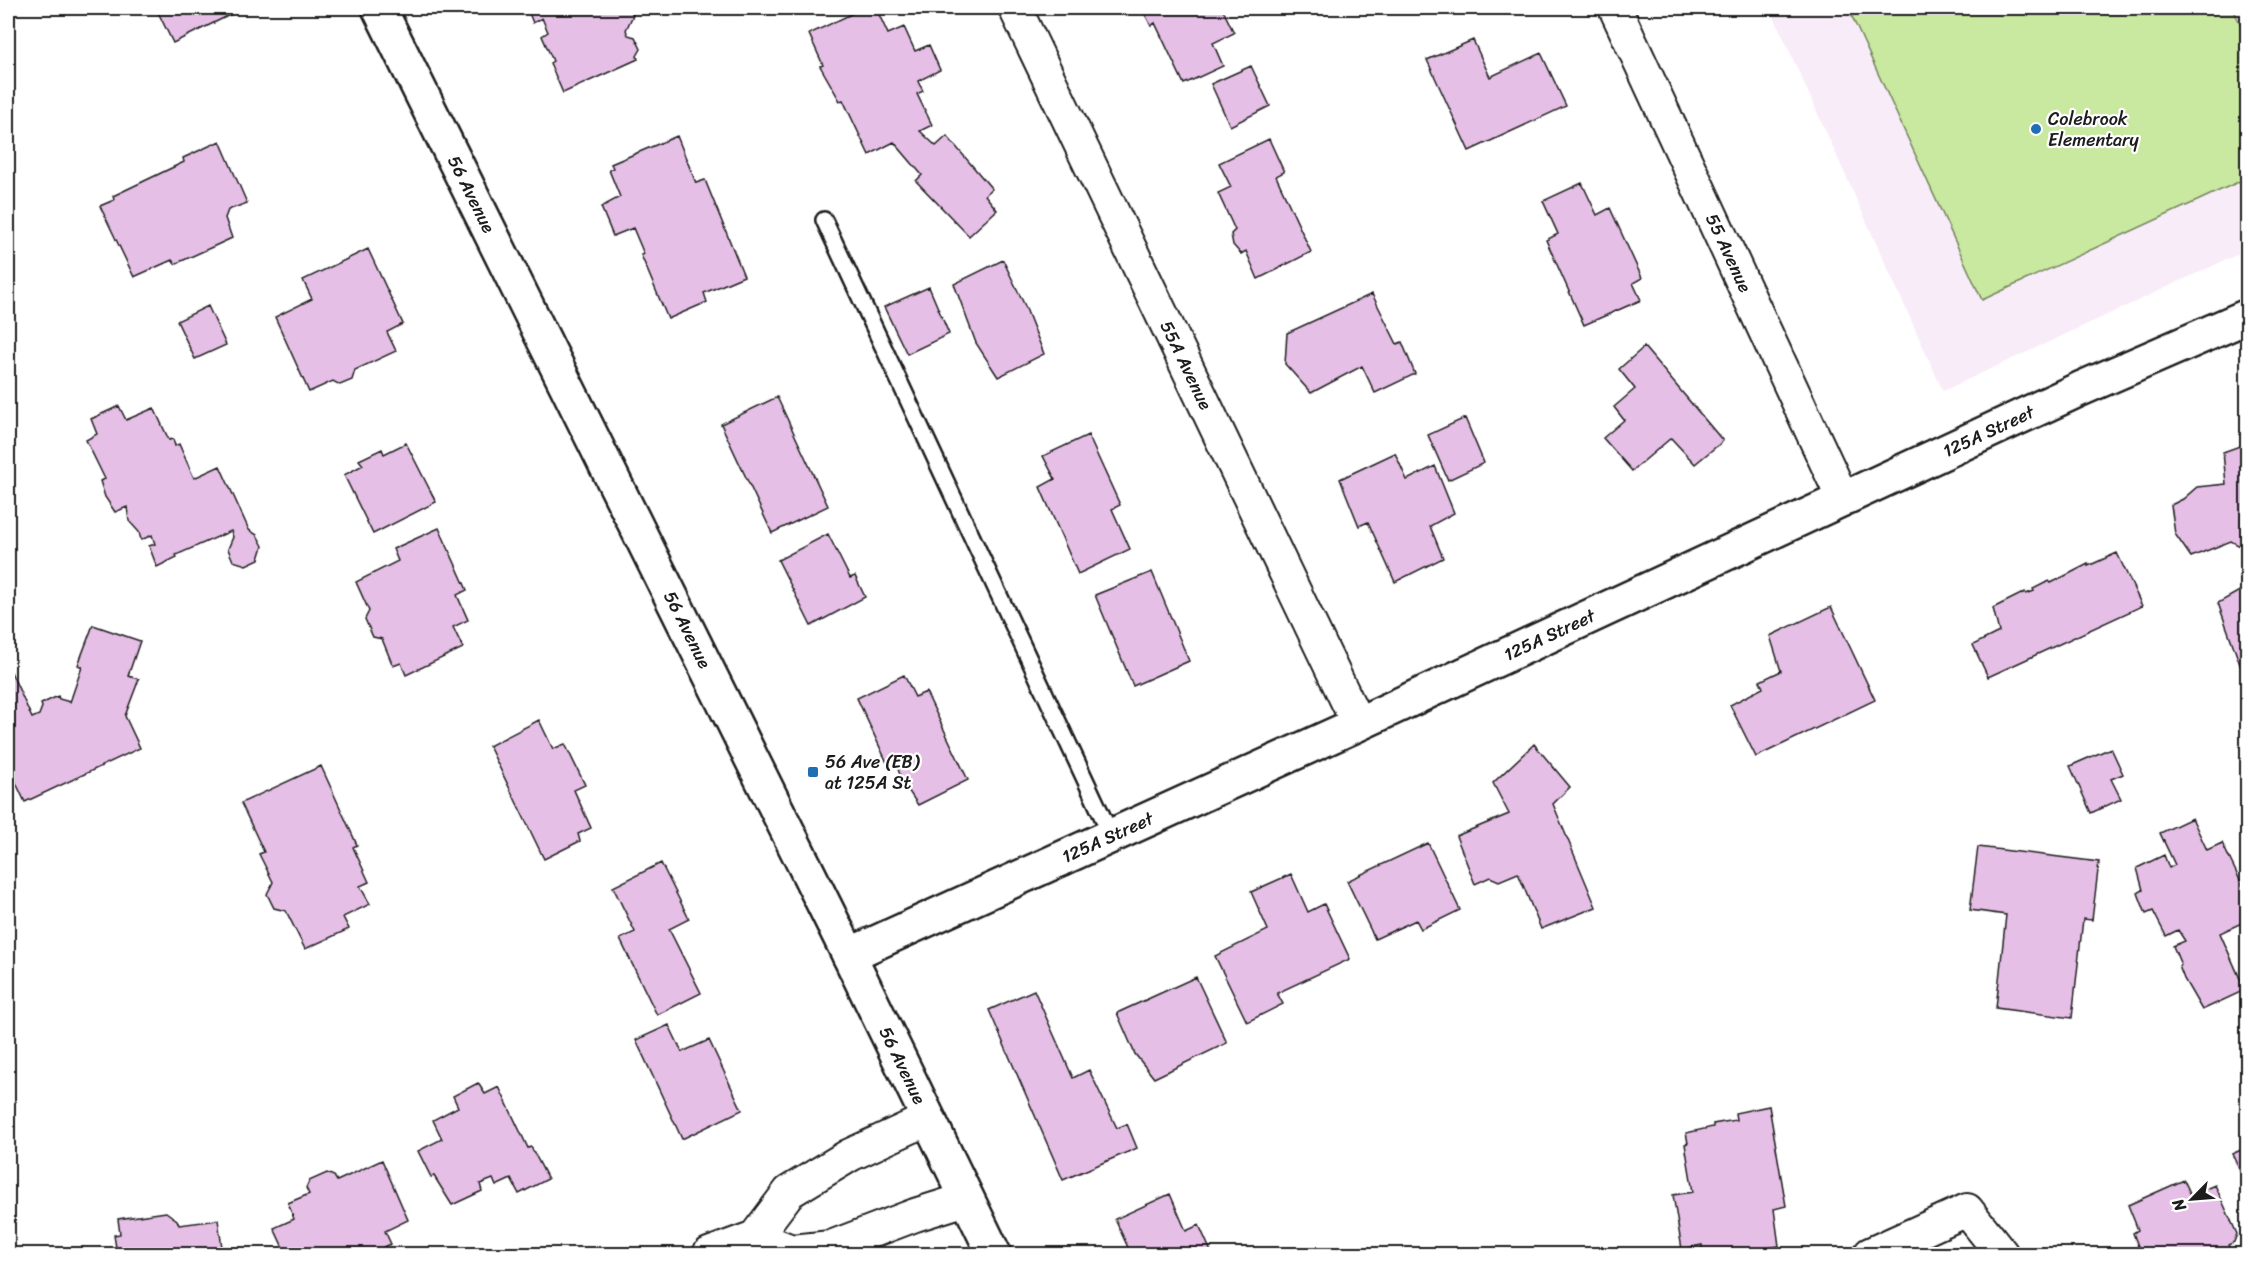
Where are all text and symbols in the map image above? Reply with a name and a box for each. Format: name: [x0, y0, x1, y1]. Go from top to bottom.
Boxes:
place label: Colebrook Elementary: [2048, 103, 2140, 156]
marker: Colebrook Elementary: [2029, 122, 2043, 136]
street label: 56 Avenue: [439, 150, 504, 239]
street label: 55 Avenue: [1696, 208, 1761, 298]
street label: 55A Avenue: [1151, 315, 1221, 416]
street label: 125A Street: [1937, 396, 2040, 467]
street label: 56 Avenue: [655, 585, 721, 674]
street label: 125A Street: [1498, 600, 1601, 670]
place label: 56 Ave (EB) at 125A St: [825, 746, 921, 799]
marker: 56 Ave (EB) at 125A St: [806, 765, 820, 779]
street label: 125A Street: [1056, 803, 1160, 872]
street label: 56 Avenue: [870, 1021, 935, 1110]
north arrow: [2162, 1169, 2222, 1229]
text: N: [2163, 1193, 2195, 1217]

